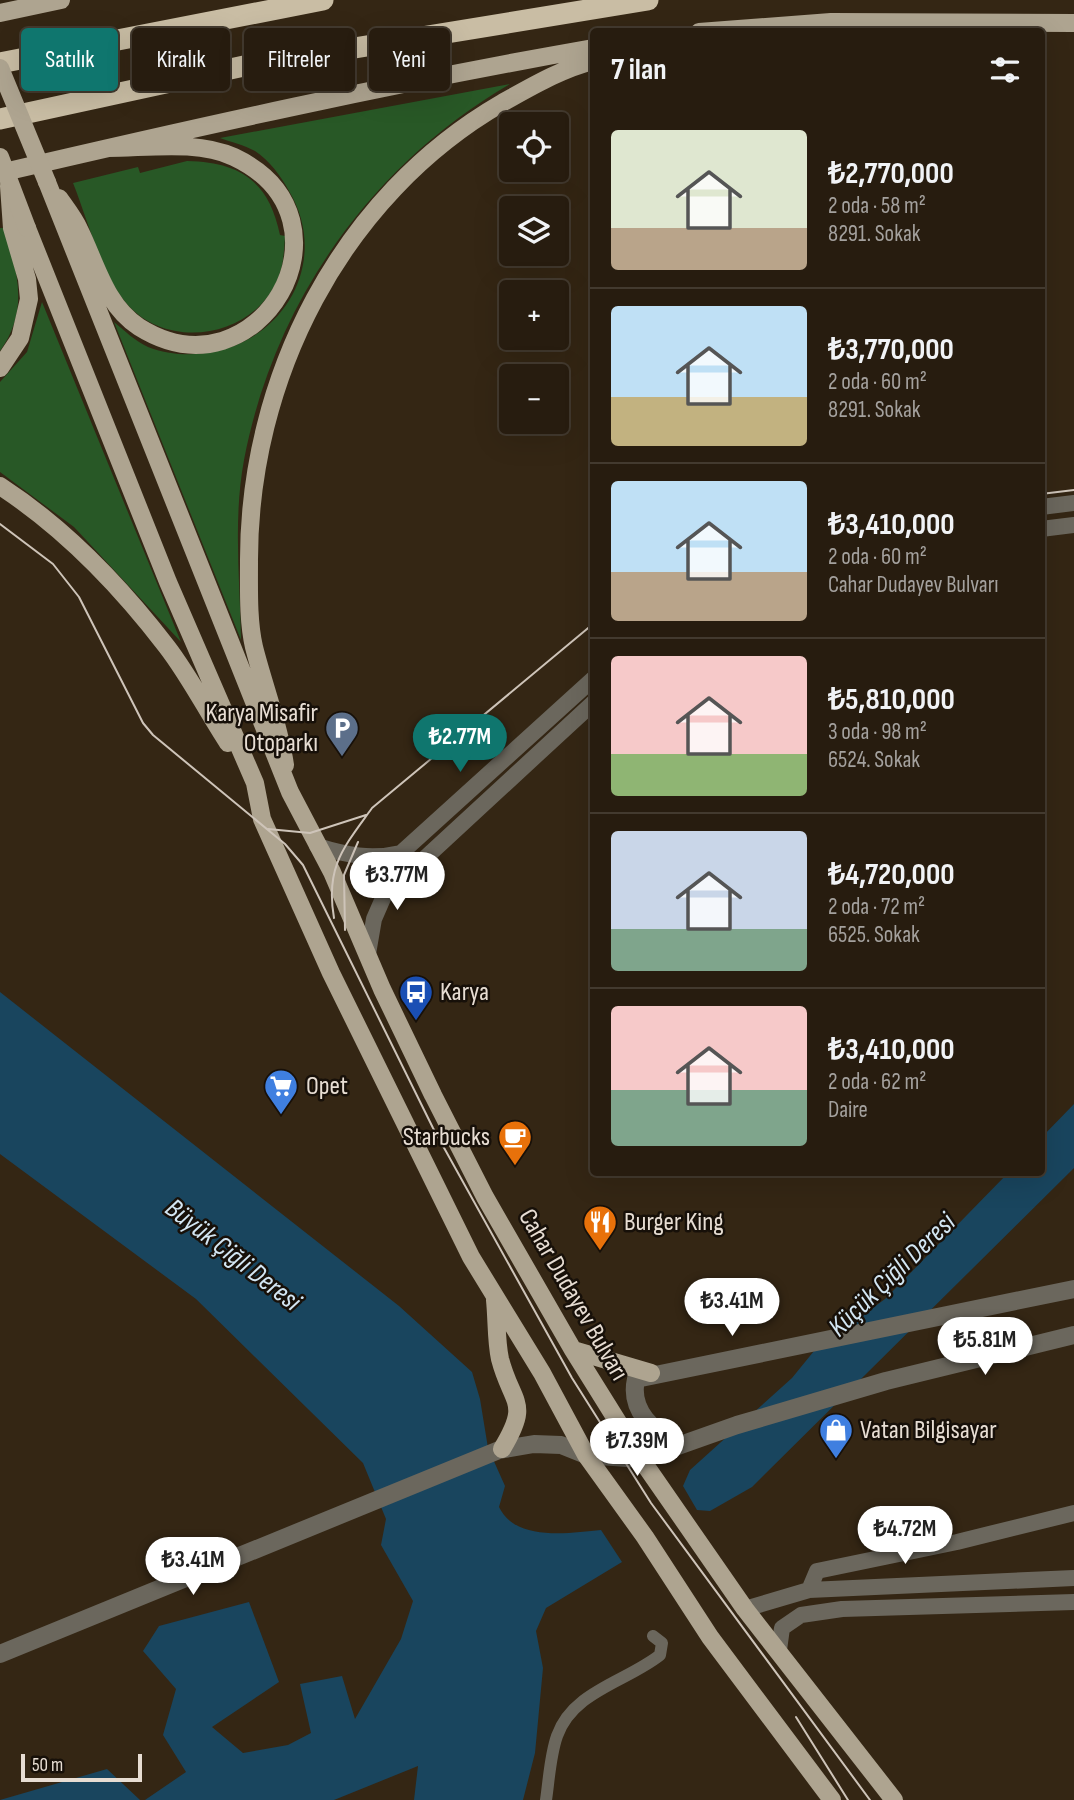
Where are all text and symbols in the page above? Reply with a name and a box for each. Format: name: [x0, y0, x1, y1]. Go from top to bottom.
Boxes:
chip: Satılık: [21, 28, 118, 91]
chip: Kiralık: [132, 28, 230, 91]
chip: Filtreler: [244, 28, 355, 91]
chip: Yeni: [369, 28, 450, 91]
icon: filters: [986, 51, 1024, 89]
text: 7 ilan: [611, 52, 667, 88]
map controls: [499, 112, 569, 434]
button: locate: [499, 112, 569, 182]
text: ₺2,770,000: [828, 156, 954, 192]
icon: home: [667, 158, 751, 242]
text: 2 oda · 58 m²: [828, 192, 926, 220]
button: layers: [499, 196, 569, 266]
text: 8291. Sokak: [828, 220, 921, 248]
button: +: [499, 280, 569, 350]
text: ₺3,770,000: [828, 332, 954, 368]
icon: home: [667, 334, 751, 418]
button: −: [499, 364, 569, 434]
text: 2 oda · 60 m²: [828, 368, 927, 396]
text: 8291. Sokak: [828, 396, 921, 424]
text: ₺3,410,000: [828, 507, 955, 543]
icon: home: [667, 509, 751, 593]
text: 2 oda · 60 m²: [828, 543, 927, 571]
text: Cahar Dudayev Bulvarı: [828, 571, 999, 599]
text: ₺5,810,000: [828, 682, 955, 718]
icon: home: [667, 684, 751, 768]
place label: Karya Misafir Otoparkı: [206, 698, 319, 759]
parking icon: Karya Misafir Otoparkı: [323, 709, 361, 758]
pin: ₺2.77M: [403, 714, 517, 774]
text: 3 oda · 98 m²: [828, 718, 927, 746]
text: ₺2.77M: [429, 723, 491, 751]
text: 6524. Sokak: [828, 746, 920, 774]
pin: ₺3.77M: [340, 852, 454, 912]
text: ₺4,720,000: [828, 857, 954, 893]
icon: home: [667, 859, 751, 943]
text: ₺3.77M: [366, 861, 428, 889]
text: 2 oda · 72 m²: [828, 893, 925, 921]
text: 6525. Sokak: [828, 921, 920, 949]
bus stop icon: Karya: [397, 973, 435, 1022]
place label: Karya: [440, 977, 489, 1008]
text: ₺3,410,000: [828, 1032, 955, 1068]
icon: home: [667, 1034, 751, 1118]
supermarket icon: Opet: [262, 1067, 300, 1116]
text: 2 oda · 62 m²: [828, 1068, 926, 1096]
place label: Opet: [306, 1071, 348, 1102]
text: Daire: [828, 1096, 868, 1124]
cafe icon: Starbucks: [496, 1118, 534, 1167]
place label: Starbucks: [403, 1122, 490, 1153]
water label: Büyük Çiğli Deresi: [159, 1192, 308, 1319]
restaurant icon: Burger King: [581, 1203, 619, 1252]
street label: Cahar Dudayev Bulvarı: [511, 1204, 635, 1386]
water label: Küçük Çiğli Deresi: [822, 1206, 963, 1344]
place label: Burger King: [624, 1207, 724, 1238]
pin: ₺3.41M: [675, 1278, 789, 1338]
text: ₺3.41M: [700, 1287, 764, 1315]
pin: ₺5.81M: [928, 1318, 1042, 1377]
text: ₺5.81M: [954, 1326, 1016, 1354]
shop icon: Vatan Bilgisayar: [817, 1411, 855, 1460]
place label: Vatan Bilgisayar: [860, 1415, 997, 1446]
pin: ₺7.39M: [580, 1418, 694, 1478]
text: ₺7.39M: [606, 1427, 668, 1455]
pin: ₺4.72M: [848, 1506, 962, 1566]
text: ₺4.72M: [874, 1515, 936, 1543]
pin: ₺3.41M: [136, 1538, 250, 1597]
text: ₺3.41M: [161, 1546, 225, 1574]
scale bar: [21, 1751, 142, 1783]
text: 50 m: [32, 1754, 63, 1777]

